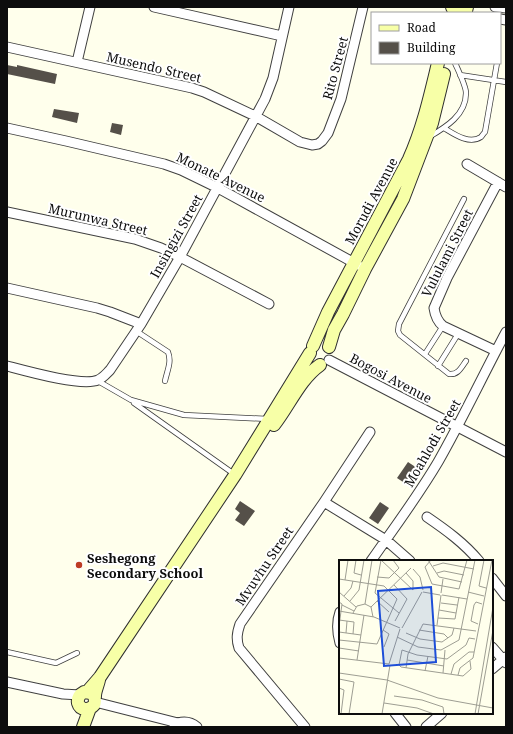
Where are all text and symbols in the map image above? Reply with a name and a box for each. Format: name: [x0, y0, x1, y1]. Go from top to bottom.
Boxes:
legend: [371, 12, 501, 64]
text: Road: [407, 19, 437, 36]
street label: Rito Street: [318, 34, 352, 101]
text: Building: [407, 39, 456, 56]
street label: Musendo Street: [105, 47, 204, 87]
street label: Monate Avenue: [174, 148, 268, 206]
street label: Morudi Avenue: [341, 154, 402, 248]
street label: Insingizi Street: [146, 191, 207, 281]
street label: Murunwa Street: [47, 199, 150, 239]
street label: Vululami Street: [417, 205, 477, 300]
street label: Bogosi Avenue: [347, 349, 435, 407]
street label: Moahlodi Street: [400, 395, 465, 490]
street label: Mvuvhu Street: [231, 523, 297, 609]
place label: Seshegong Secondary School: [87, 549, 203, 582]
marker: Seshegong Secondary School: [74, 560, 84, 570]
inset map: [339, 560, 493, 714]

